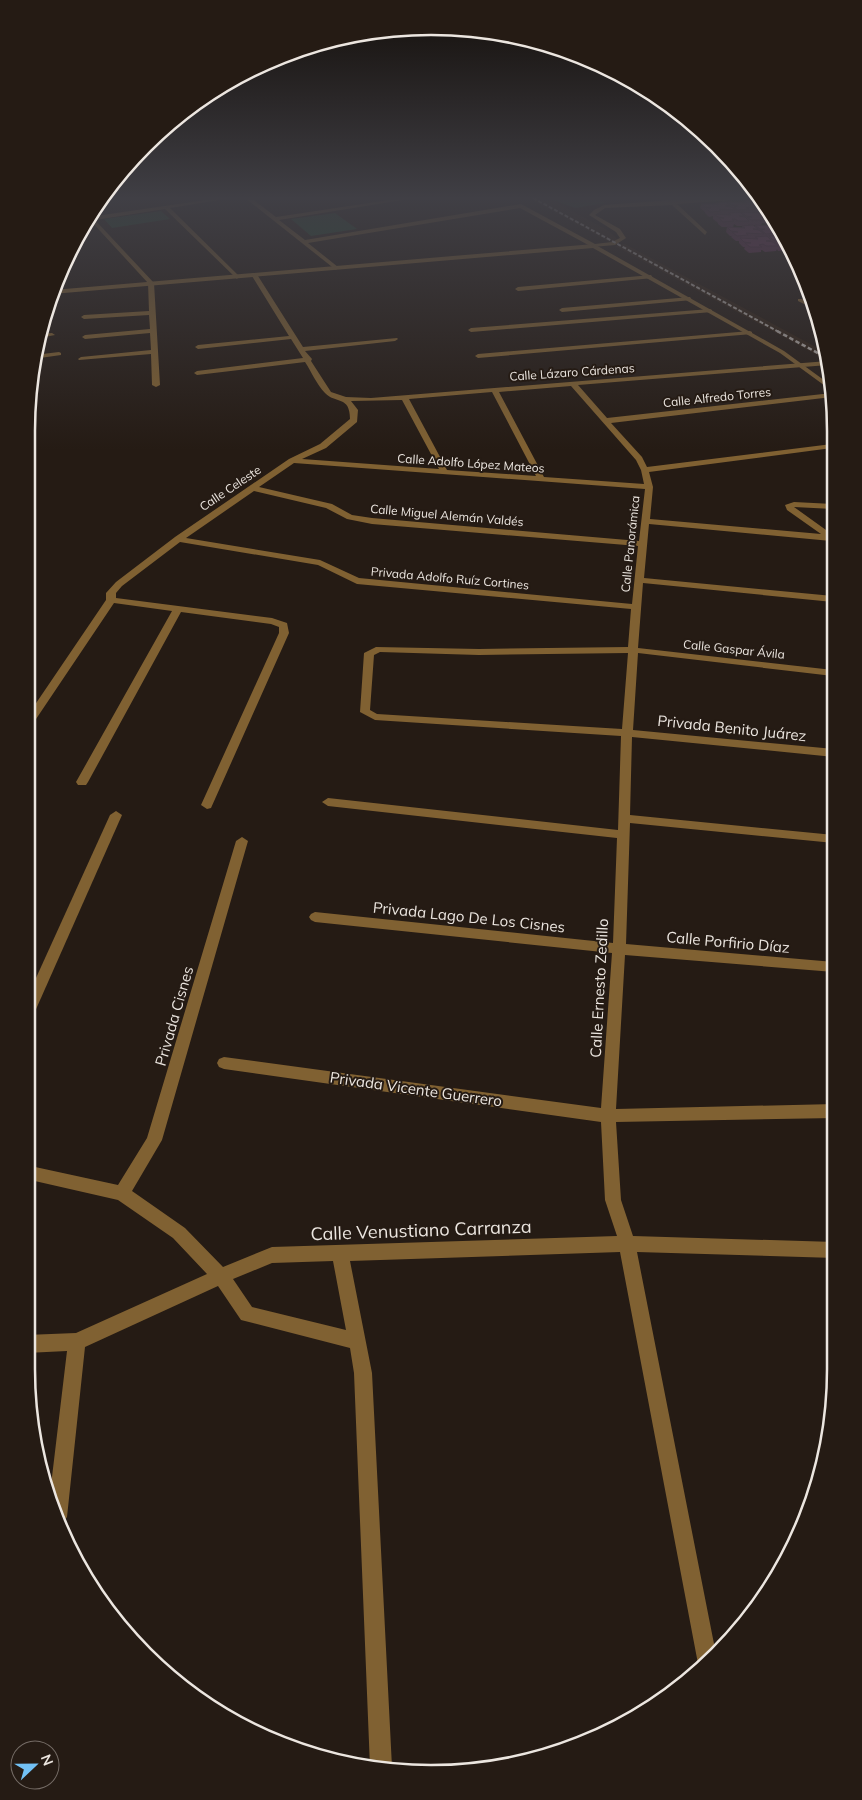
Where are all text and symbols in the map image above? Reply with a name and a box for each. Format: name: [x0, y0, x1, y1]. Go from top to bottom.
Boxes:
street label: Calle Lázaro Cárdenas: [509, 360, 635, 384]
street label: Calle Alfredo Torres: [662, 384, 772, 410]
street label: Calle Adolfo López Mateos: [397, 450, 545, 476]
street label: Calle Celeste: [196, 462, 264, 514]
street label: Calle Panorámica: [617, 495, 643, 593]
street label: Calle Miguel Alemán Valdés: [370, 501, 524, 529]
street label: Privada Adolfo Ruíz Cortines: [370, 564, 530, 592]
street label: Calle Gaspar Ávila: [682, 636, 786, 662]
street label: Privada Benito Juárez: [657, 711, 808, 745]
street label: Privada Lago De Los Cisnes: [372, 897, 566, 937]
street label: Calle Ernesto Zedillo: [586, 918, 612, 1058]
street label: Calle Porfirio Díaz: [666, 927, 791, 957]
street label: Privada Cisnes: [151, 964, 197, 1068]
street label: Privada Vicente Guerrero: [329, 1068, 503, 1110]
street label: Calle Venustiano Carranza: [310, 1215, 532, 1245]
north arrow: [10, 1740, 60, 1790]
text: N: [37, 1752, 57, 1768]

